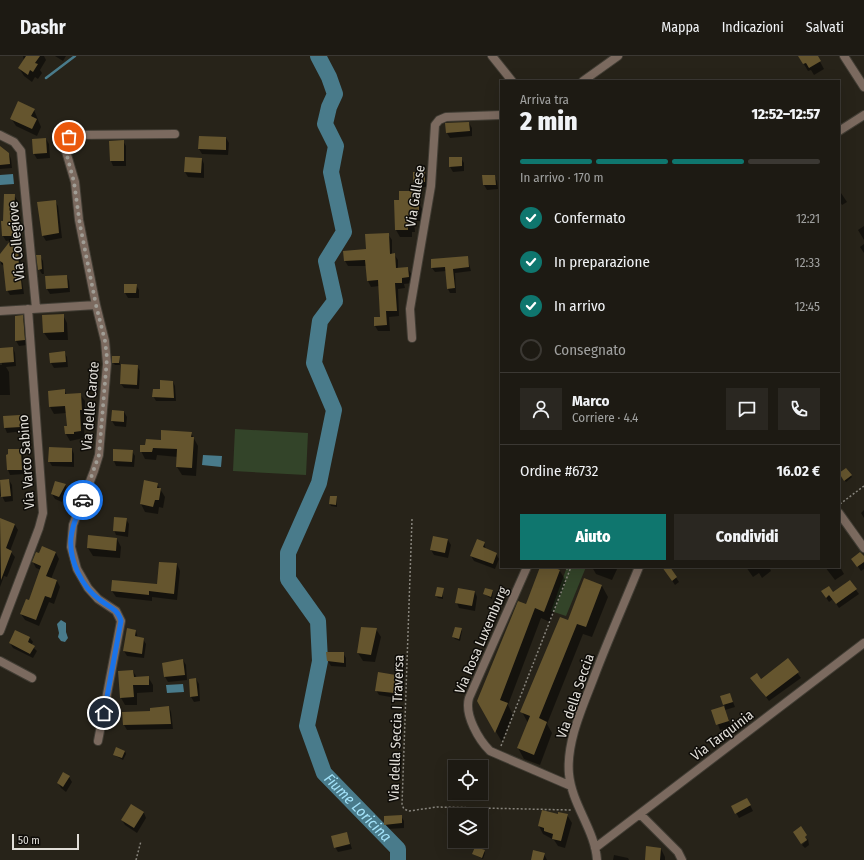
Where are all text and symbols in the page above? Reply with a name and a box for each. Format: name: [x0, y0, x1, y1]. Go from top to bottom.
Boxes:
text: Dashr: [20, 16, 66, 39]
text: Mappa: [661, 19, 700, 36]
text: Indicazioni: [722, 19, 784, 36]
text: Salvati: [806, 19, 844, 36]
text: Arriva tra: [520, 92, 569, 107]
text: 12:52–12:57: [752, 105, 820, 123]
text: 2 min: [520, 106, 578, 137]
pin: [52, 120, 86, 154]
icon: bag: [58, 126, 80, 148]
street label: Via Gallese: [402, 164, 429, 228]
text: In arrivo · 170 m: [520, 170, 604, 185]
street label: Via Collegiove: [5, 200, 28, 281]
icon: check: [520, 207, 542, 229]
text: Confermato: [554, 209, 626, 227]
text: 12:21: [796, 211, 820, 226]
icon: check: [520, 251, 542, 273]
text: In preparazione: [554, 253, 650, 271]
text: 12:33: [795, 255, 820, 270]
icon: check: [520, 295, 542, 317]
text: In arrivo: [554, 297, 605, 315]
text: 12:45: [794, 299, 820, 314]
text: Consegnato: [554, 341, 626, 359]
street label: Via delle Carote: [78, 361, 103, 451]
button: person: [520, 388, 562, 430]
button: chat: [726, 388, 768, 430]
button: phone: [778, 388, 820, 430]
text: Marco: [572, 392, 610, 410]
text: Corriere · 4.4: [572, 410, 638, 425]
street label: Via Varco Sabino: [15, 414, 38, 510]
text: Ordine #6732: [520, 462, 598, 480]
text: 16.02 €: [776, 462, 820, 480]
courier: [63, 480, 103, 520]
icon: car: [72, 489, 94, 511]
button: Aiuto: [520, 514, 666, 560]
button: Condividi: [674, 514, 820, 560]
street label: Via Rosa Luxemburg: [451, 584, 512, 696]
street label: Via della Seccia: [553, 651, 598, 741]
street label: Via della Seccia I Traversa: [385, 654, 408, 802]
pin: [87, 696, 121, 730]
icon: home: [93, 702, 115, 724]
street label: Via Tarquinia: [688, 706, 757, 764]
map controls: [448, 760, 488, 848]
button: locate: [448, 760, 488, 800]
water label: Fiume Loricina: [320, 770, 395, 846]
button: layers: [448, 808, 488, 848]
scale bar: [12, 832, 79, 851]
text: 50 m: [18, 834, 40, 847]

